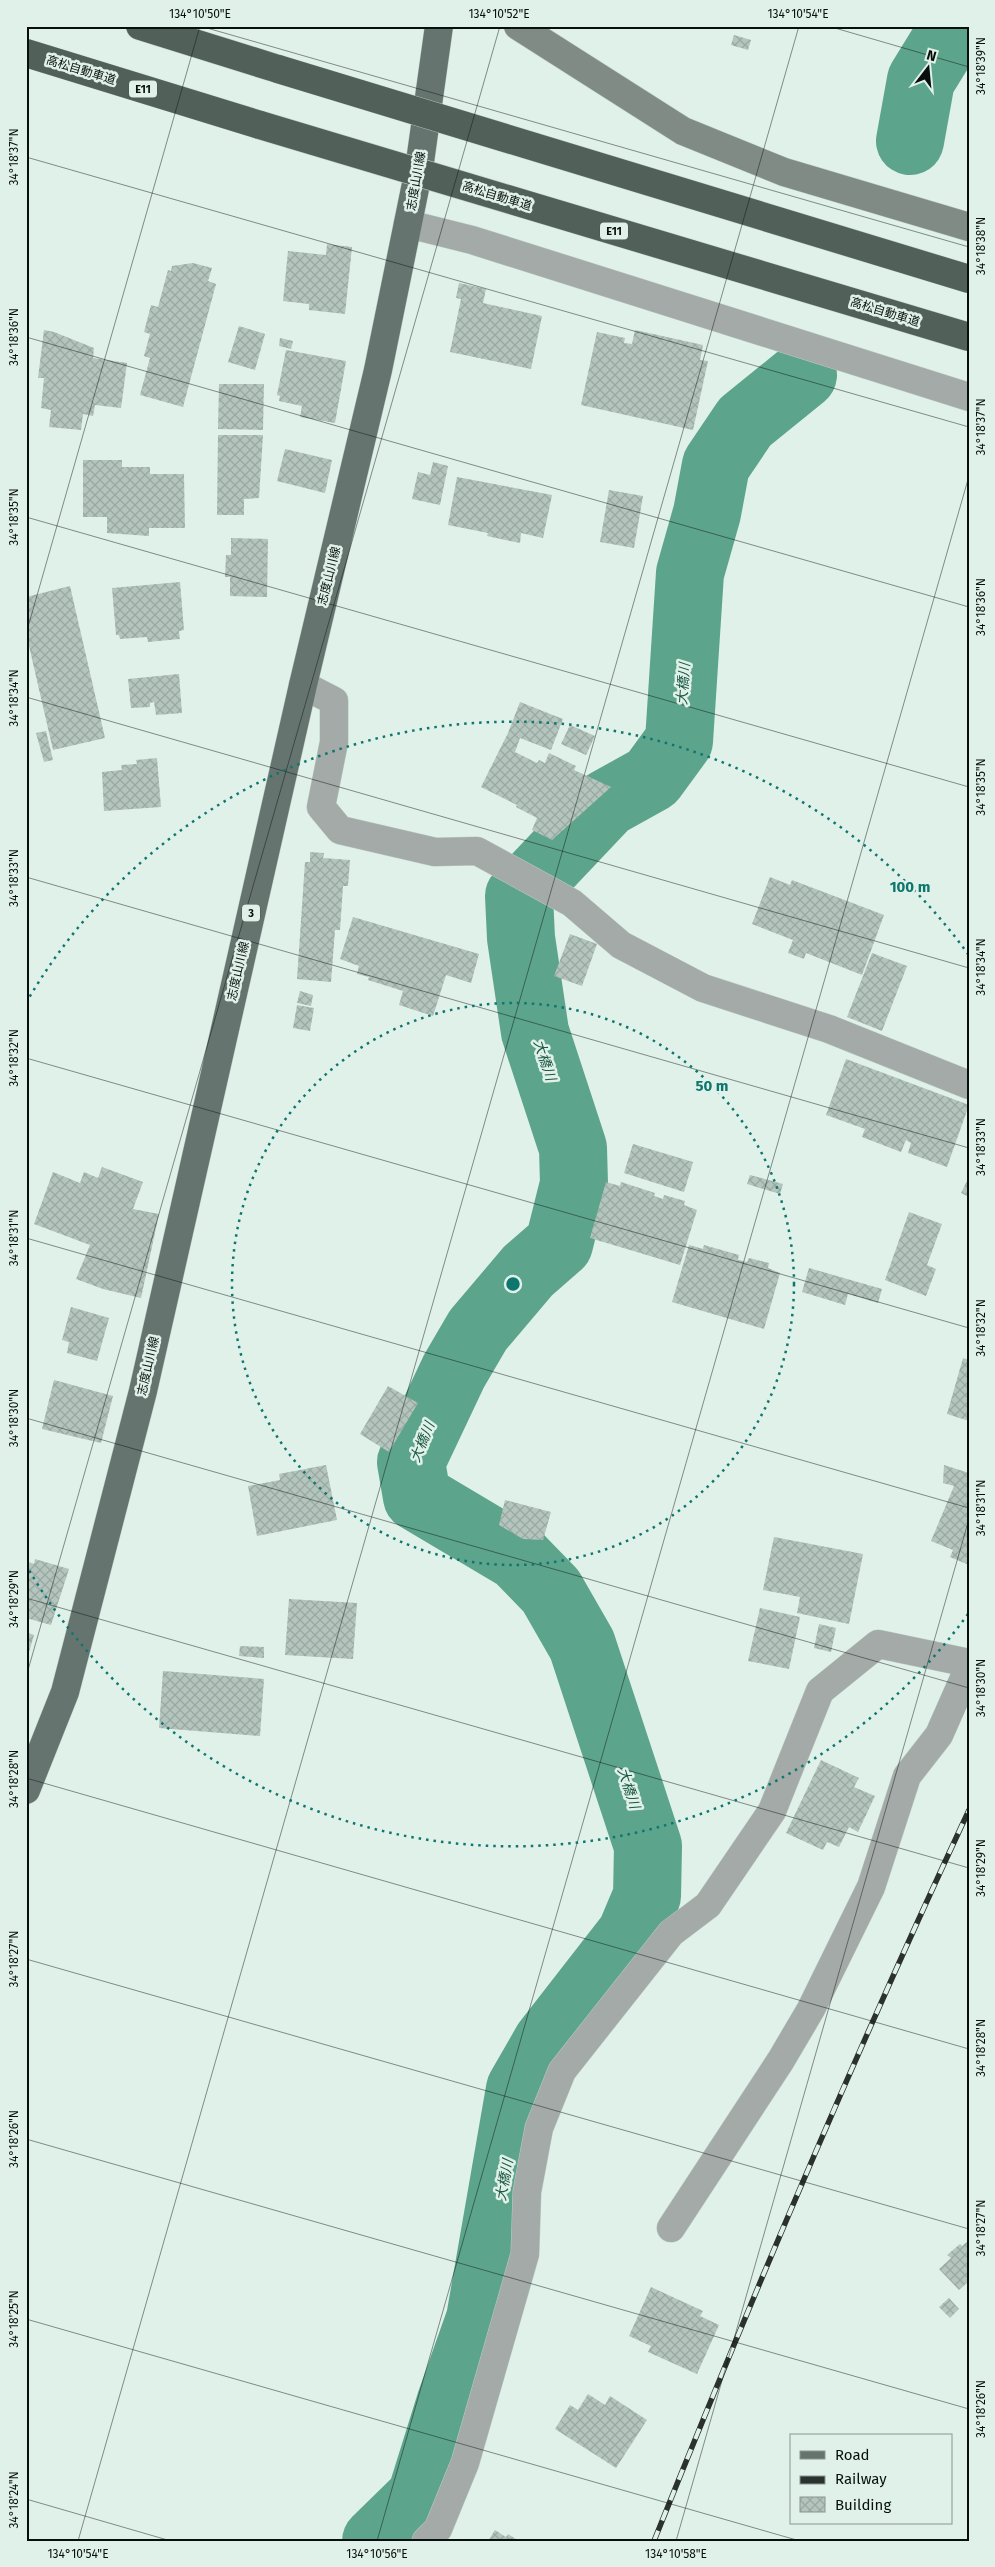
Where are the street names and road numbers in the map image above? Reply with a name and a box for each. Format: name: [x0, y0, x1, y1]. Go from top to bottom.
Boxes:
street label: 高松自動車道: [45, 53, 117, 87]
road number: E11: [129, 80, 157, 98]
street label: 志度山川線: [404, 150, 428, 212]
street label: 高松自動車道: [461, 179, 533, 213]
road number: E11: [600, 222, 628, 240]
street label: 高松自動車道: [849, 295, 921, 329]
street label: 志度山川線: [315, 545, 343, 607]
road number: 3: [242, 904, 260, 921]
street label: 志度山川線: [224, 940, 252, 1002]
street label: 志度山川線: [134, 1335, 162, 1397]

